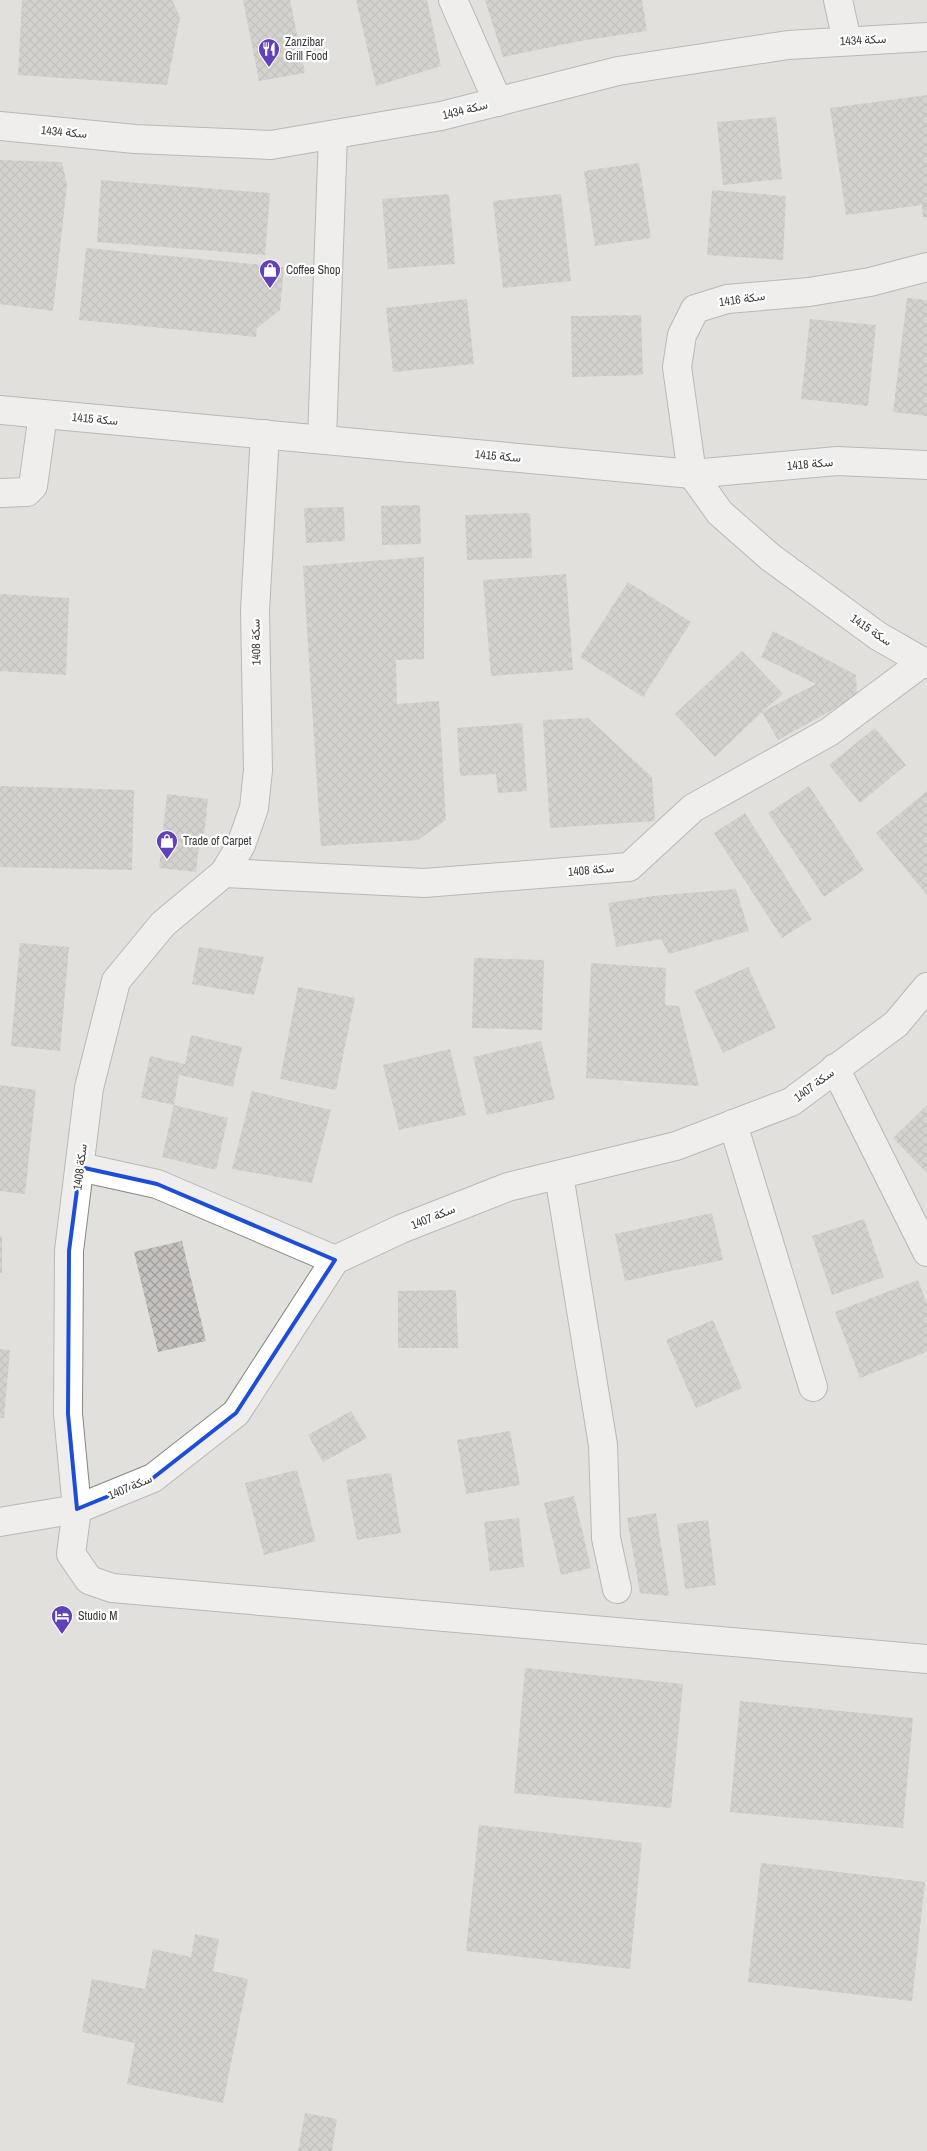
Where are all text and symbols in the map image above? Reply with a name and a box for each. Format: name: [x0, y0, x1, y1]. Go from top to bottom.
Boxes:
street label: سكة 1434: [839, 31, 887, 49]
place label: Zanzibar Grill Food: [285, 34, 328, 64]
restaurant icon: Zanzibar Grill Food: [257, 37, 281, 68]
street label: سكة 1434: [441, 97, 489, 123]
street label: سكة 1434: [40, 122, 88, 142]
shop icon: Coffee Shop: [258, 258, 282, 289]
place label: Coffee Shop: [286, 262, 341, 278]
street label: سكة 1416: [718, 288, 766, 310]
street label: سكة 1415: [71, 409, 119, 429]
street label: سكة 1415: [474, 446, 522, 466]
street label: سكة 1418: [786, 454, 834, 474]
street label: سكة 1415: [847, 610, 895, 650]
street label: سكة 1408: [248, 619, 264, 665]
shop icon: Trade of Carpet: [155, 829, 179, 860]
place label: Trade of Carpet: [183, 833, 252, 849]
street label: سكة 1408: [567, 860, 615, 880]
street label: سكة 1407: [791, 1065, 837, 1105]
street label: سكة 1408: [69, 1143, 91, 1191]
street label: سكة 1407: [408, 1201, 458, 1233]
street label: سكة 1407: [105, 1471, 155, 1503]
hotel icon: Studio M: [50, 1604, 74, 1635]
place label: Studio M: [78, 1608, 117, 1624]

